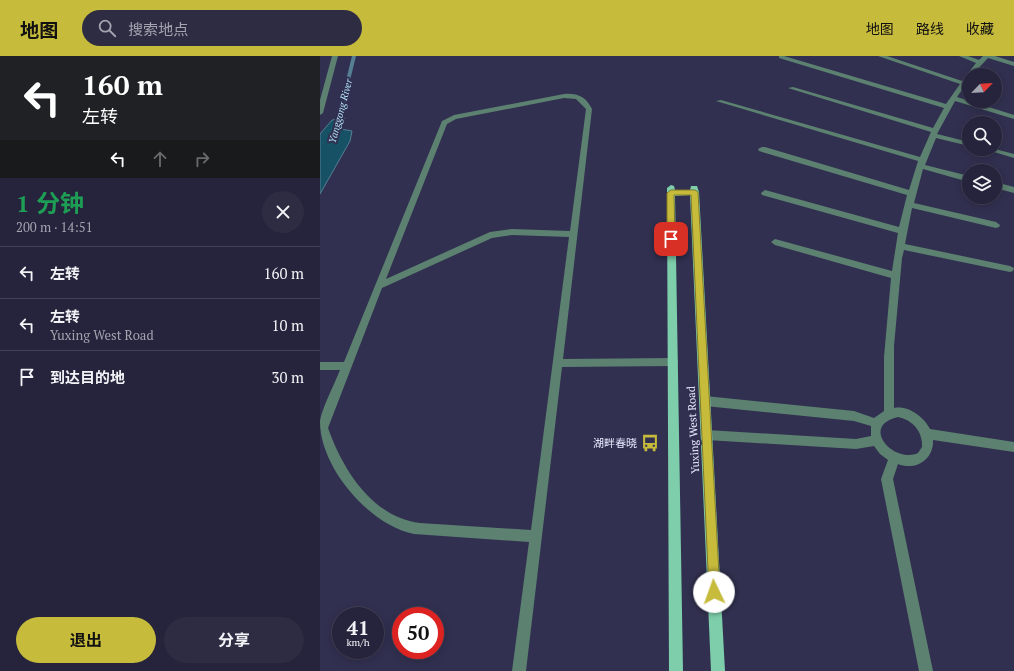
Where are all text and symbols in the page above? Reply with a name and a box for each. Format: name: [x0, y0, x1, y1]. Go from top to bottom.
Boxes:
search box: [82, 10, 362, 46]
text: 地图: [20, 17, 58, 42]
icon: search: [96, 17, 118, 39]
text: 搜索地点: [128, 19, 188, 39]
text: 地图: [866, 19, 894, 38]
text: 路线: [916, 19, 944, 38]
text: 收藏: [966, 19, 994, 38]
text: 160 m: [82, 66, 163, 103]
north arrow: [962, 68, 1002, 108]
map controls: [962, 68, 1002, 204]
icon: left: [16, 72, 68, 124]
water label: Yanggong River: [326, 76, 356, 145]
text: 左转: [82, 104, 118, 128]
button: search: [962, 116, 1002, 156]
icon: left: [107, 148, 129, 170]
icon: ahead: [149, 148, 171, 170]
icon: right: [191, 148, 213, 170]
button: layers: [962, 164, 1002, 204]
text: 1 分钟: [16, 187, 84, 219]
button: close: [262, 191, 304, 233]
text: 200 m · 14:51: [16, 218, 93, 236]
pin: [654, 222, 688, 256]
icon: arrive: [660, 228, 682, 250]
icon: left: [16, 262, 38, 284]
text: 左转: [50, 263, 80, 283]
text: 160 m: [263, 263, 304, 283]
text: 左转: [50, 306, 80, 326]
icon: left: [16, 314, 38, 336]
text: 10 m: [271, 315, 304, 335]
text: Yuxing West Road: [50, 326, 154, 344]
icon: arrive: [16, 366, 38, 388]
text: 到达目的地: [50, 367, 125, 387]
text: 30 m: [271, 367, 304, 387]
street label: Yuxing West Road: [684, 386, 702, 474]
bus stop icon: 湖畔春晓: [640, 433, 660, 453]
place label: 湖畔春晓: [593, 436, 637, 450]
position arrow: [693, 571, 735, 613]
speed limit sign: 50: [392, 607, 444, 659]
text: 41: [347, 614, 369, 641]
button: 退出: [16, 617, 156, 663]
button: 分享: [164, 617, 304, 663]
text: km/h: [346, 636, 370, 649]

